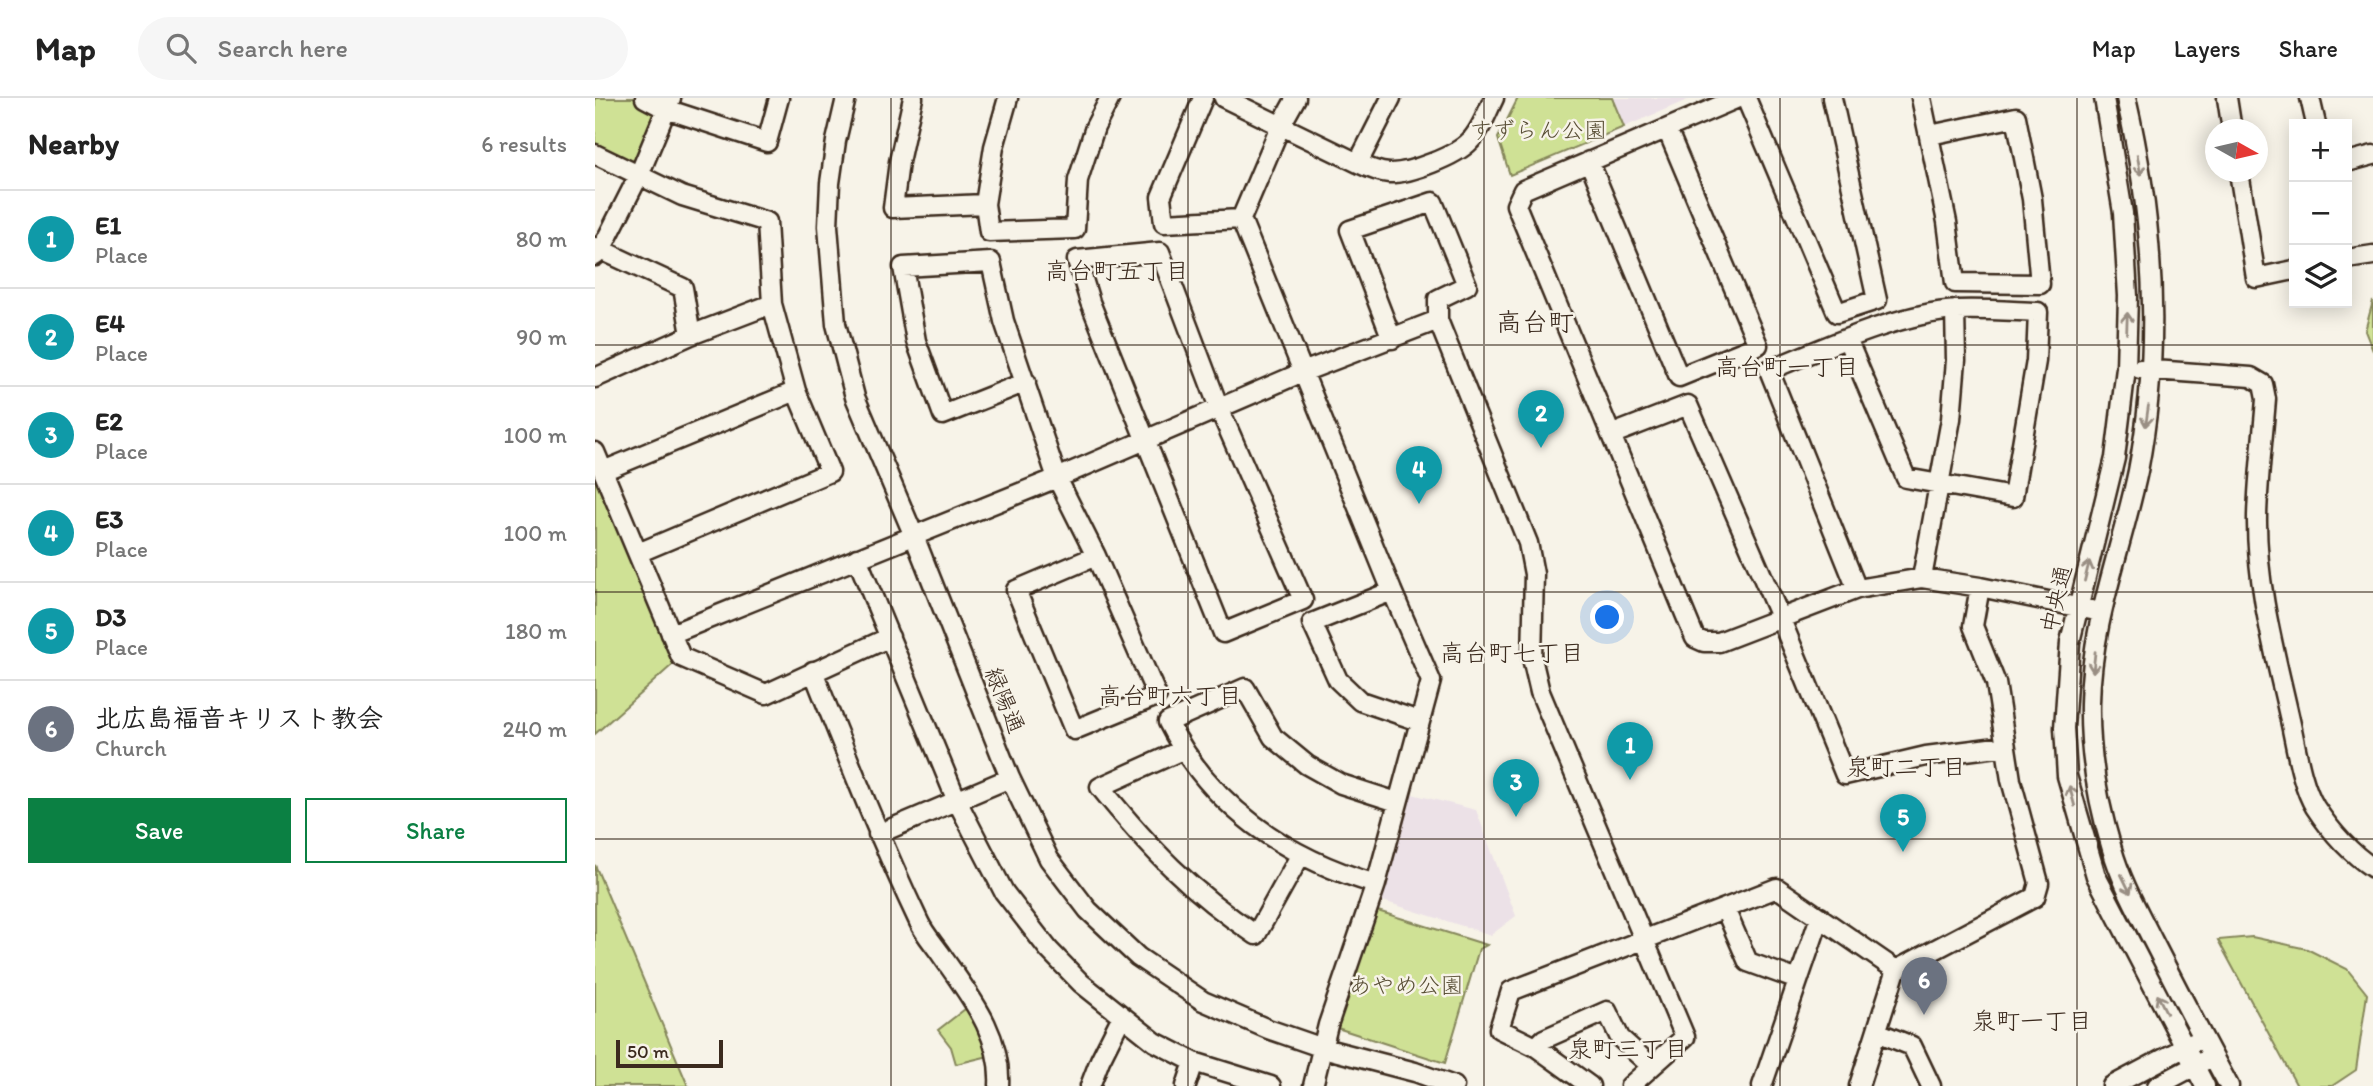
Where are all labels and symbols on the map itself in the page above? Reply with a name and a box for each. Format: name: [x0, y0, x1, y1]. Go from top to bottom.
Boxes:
park label: すずらん公園: [1469, 116, 1607, 144]
north arrow: [2205, 119, 2268, 182]
one-way arrow: [2133, 153, 2147, 176]
district label: 高台町五丁目: [1045, 256, 1189, 285]
district label: 高台町: [1496, 306, 1574, 338]
one-way arrow: [2121, 312, 2134, 335]
district label: 高台町一丁目: [1715, 352, 1859, 381]
pin: 2: [1518, 390, 1564, 448]
one-way arrow: [2140, 404, 2153, 427]
pin: 4: [1396, 446, 1442, 504]
one-way arrow: [2081, 560, 2094, 583]
street label: 中央通: [2035, 562, 2077, 636]
your location: [1590, 600, 1624, 634]
district label: 高台町七丁目: [1440, 638, 1584, 667]
one-way arrow: [2087, 650, 2100, 673]
street label: 緑陽通: [979, 663, 1031, 737]
district label: 高台町六丁目: [1098, 681, 1242, 710]
pin: 1: [1607, 722, 1653, 780]
district label: 泉町二丁目: [1846, 752, 1966, 781]
pin: 3: [1493, 759, 1539, 817]
one-way arrow: [2065, 785, 2078, 808]
pin: 5: [1880, 794, 1926, 852]
one-way arrow: [2119, 873, 2133, 894]
pin: 6: [1901, 957, 1947, 1015]
park label: あやめ公園: [1349, 971, 1464, 999]
one-way arrow: [2154, 994, 2168, 1015]
district label: 泉町一丁目: [1972, 1006, 2092, 1035]
district label: 泉町三丁目: [1568, 1034, 1688, 1063]
scale bar: [616, 1037, 723, 1069]

